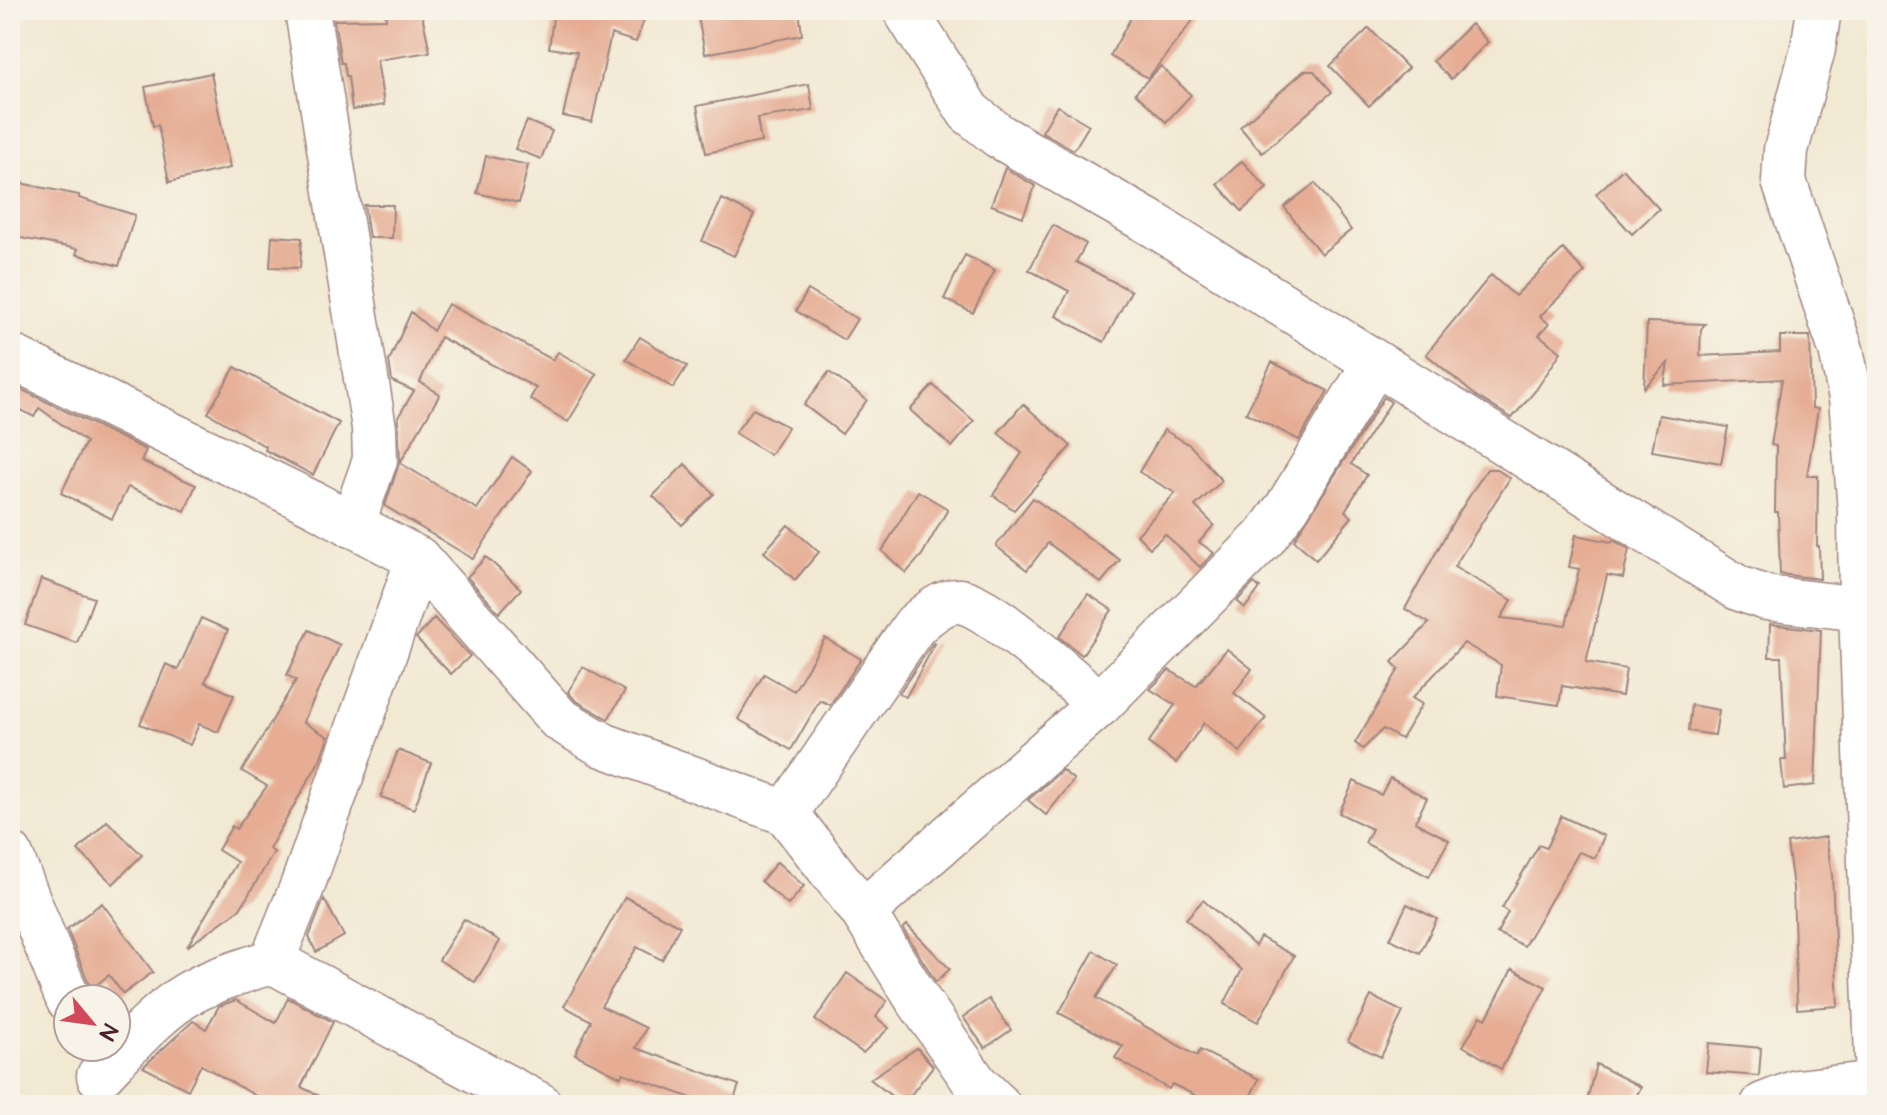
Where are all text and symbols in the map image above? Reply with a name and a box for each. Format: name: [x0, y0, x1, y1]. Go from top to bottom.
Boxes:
north arrow: [52, 983, 132, 1063]
text: N: [91, 1018, 125, 1046]

